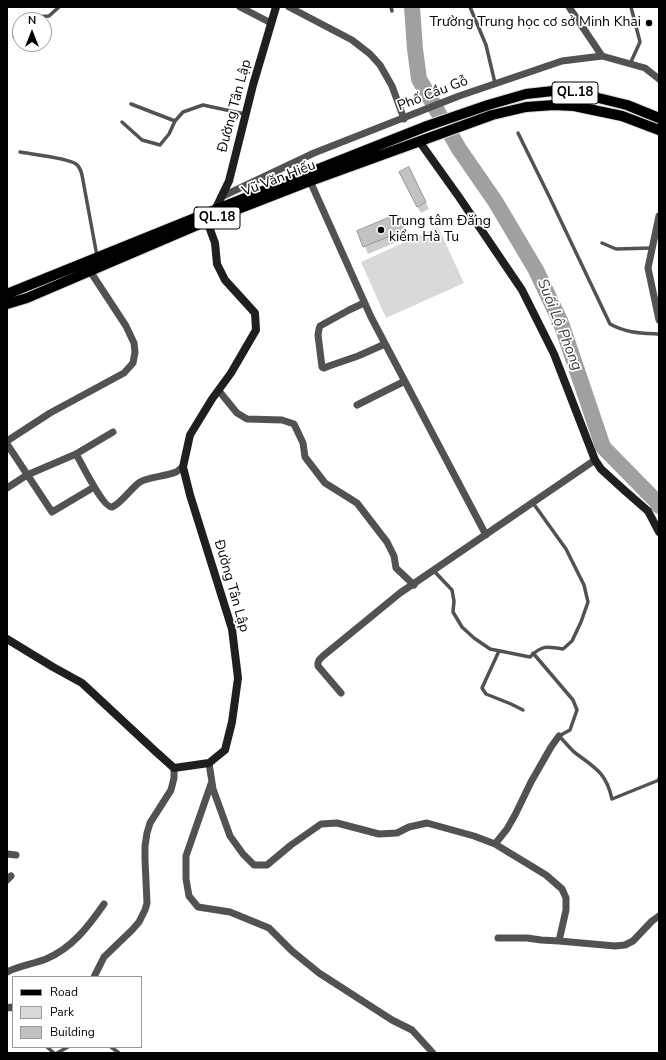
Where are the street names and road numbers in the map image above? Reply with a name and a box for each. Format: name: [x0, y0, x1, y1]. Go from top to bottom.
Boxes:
street label: Đường Tân Lập: [215, 58, 255, 154]
street label: Phố Cầu Gỗ: [395, 73, 471, 115]
road number: QL.18: [552, 82, 598, 104]
street label: Vũ Văn Hiếu: [240, 157, 318, 201]
road number: QL.18: [194, 207, 240, 229]
street label: Đường Tân Lập: [210, 538, 252, 634]

